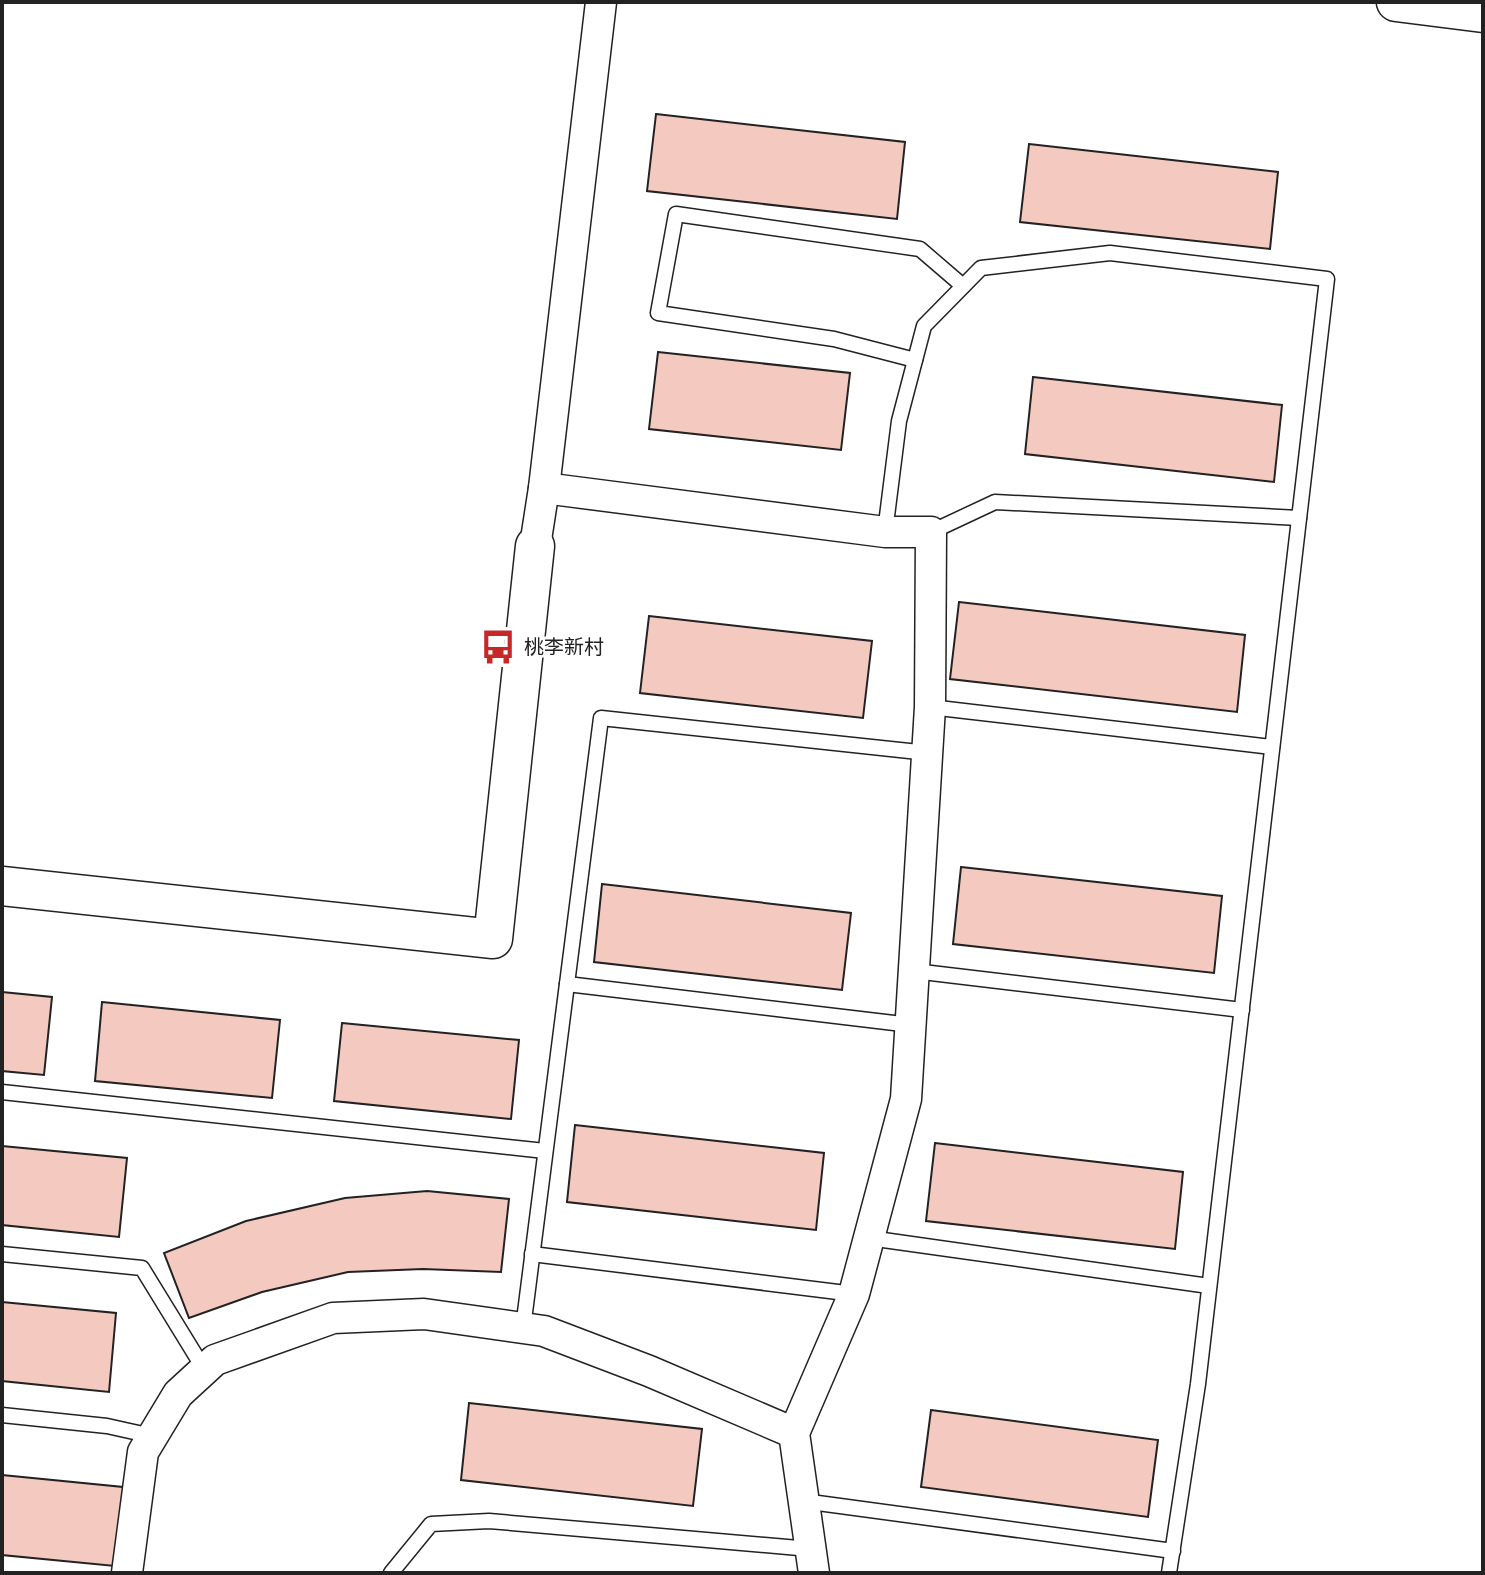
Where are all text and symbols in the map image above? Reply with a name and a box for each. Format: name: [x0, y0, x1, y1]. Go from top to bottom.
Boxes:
bus stop icon: 桃李新村: [479, 628, 517, 666]
place label: 桃李新村: [524, 635, 604, 659]

